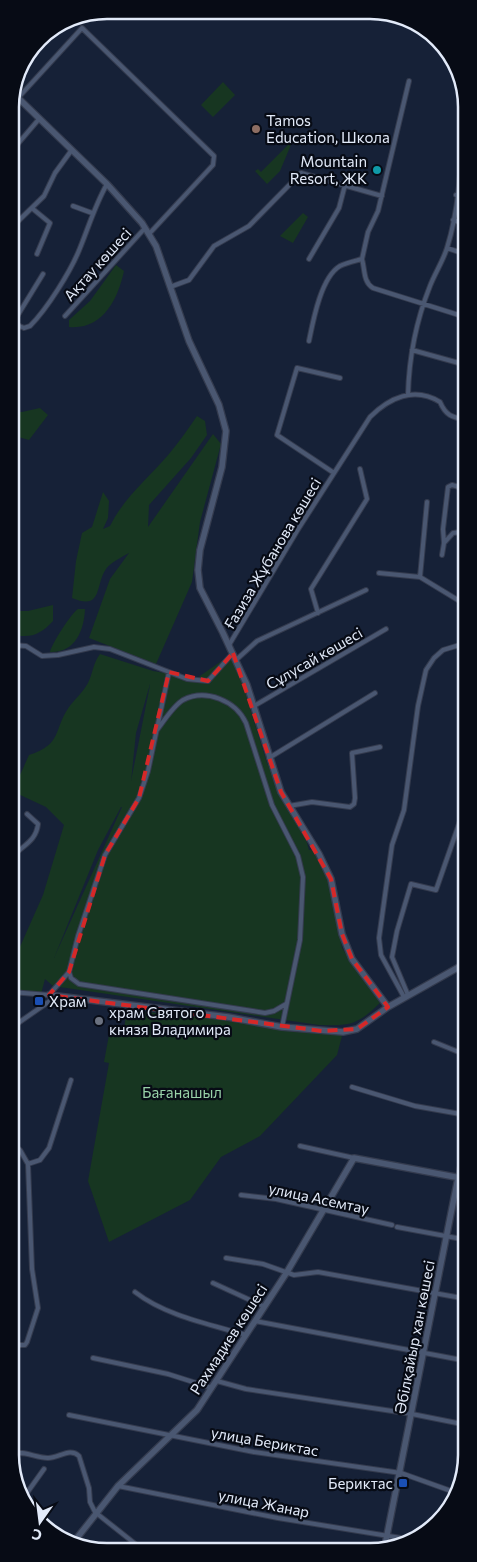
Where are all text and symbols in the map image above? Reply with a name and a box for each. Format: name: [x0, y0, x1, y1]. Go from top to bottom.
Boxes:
place label: Tamos Education, Школа: [266, 111, 390, 146]
marker: Tamos Education, Школа: [250, 123, 262, 135]
place label: Mountain Resort, ЖК: [290, 152, 367, 187]
marker: Mountain Resort, ЖК: [371, 164, 383, 176]
street label: Ақтау көшесі: [60, 224, 134, 304]
street label: Ғазиза Жұбанова көшесі: [220, 474, 324, 632]
street label: Сұлусай көшесі: [263, 623, 365, 693]
place label: Храм: [49, 992, 86, 1010]
marker: Храм: [33, 995, 45, 1007]
place label: храм Святого князя Владимира: [109, 1003, 231, 1038]
marker: храм Святого князя Владимира: [93, 1015, 105, 1027]
park label: Бағанашыл: [142, 1083, 222, 1101]
street label: улица Асемтау: [267, 1179, 371, 1217]
street label: Әбілқайыр хан көшесі: [390, 1259, 438, 1415]
street label: Рахмадиев көшесі: [186, 1280, 270, 1398]
street label: улица Бериктас: [210, 1423, 320, 1459]
place label: Бериктас: [328, 1474, 393, 1492]
marker: Бериктас: [397, 1477, 409, 1489]
street label: улица Жанар: [217, 1485, 311, 1521]
north arrow: [15, 1497, 65, 1547]
text: С: [30, 1526, 43, 1545]

